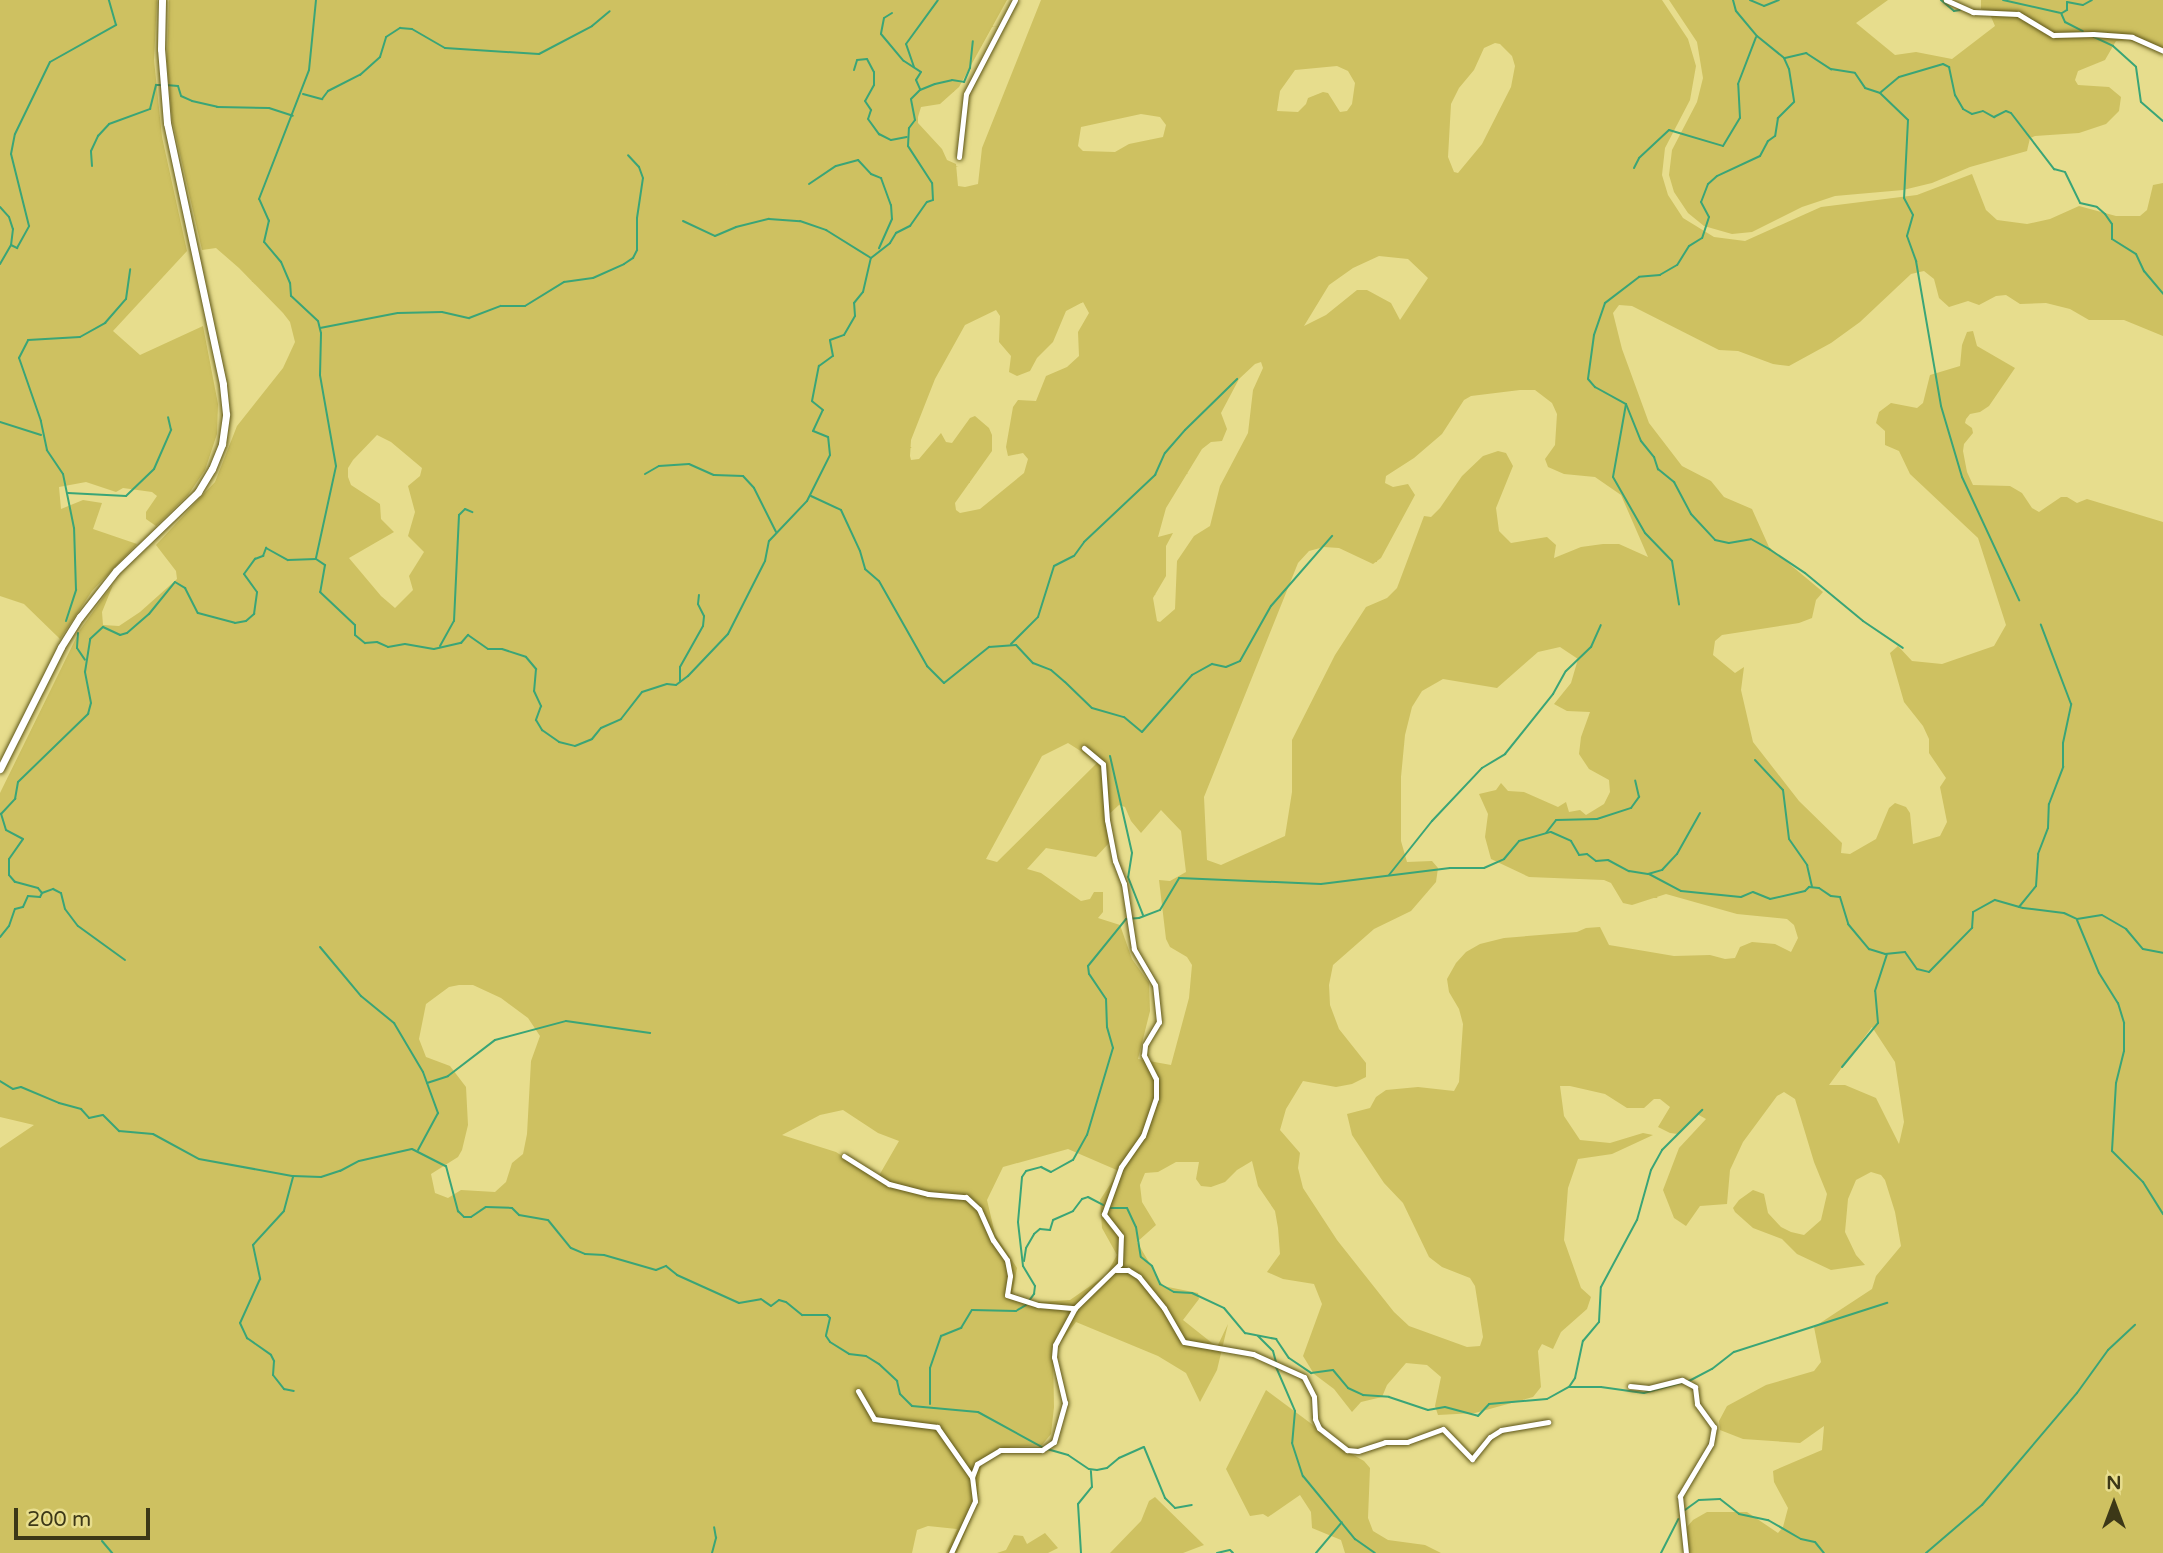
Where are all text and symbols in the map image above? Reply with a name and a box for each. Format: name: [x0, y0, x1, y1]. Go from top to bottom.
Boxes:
north arrow: [2079, 1469, 2149, 1539]
text: N: [2106, 1472, 2122, 1494]
scale bar: [18, 1494, 154, 1538]
text: 200 m: [27, 1507, 91, 1532]

